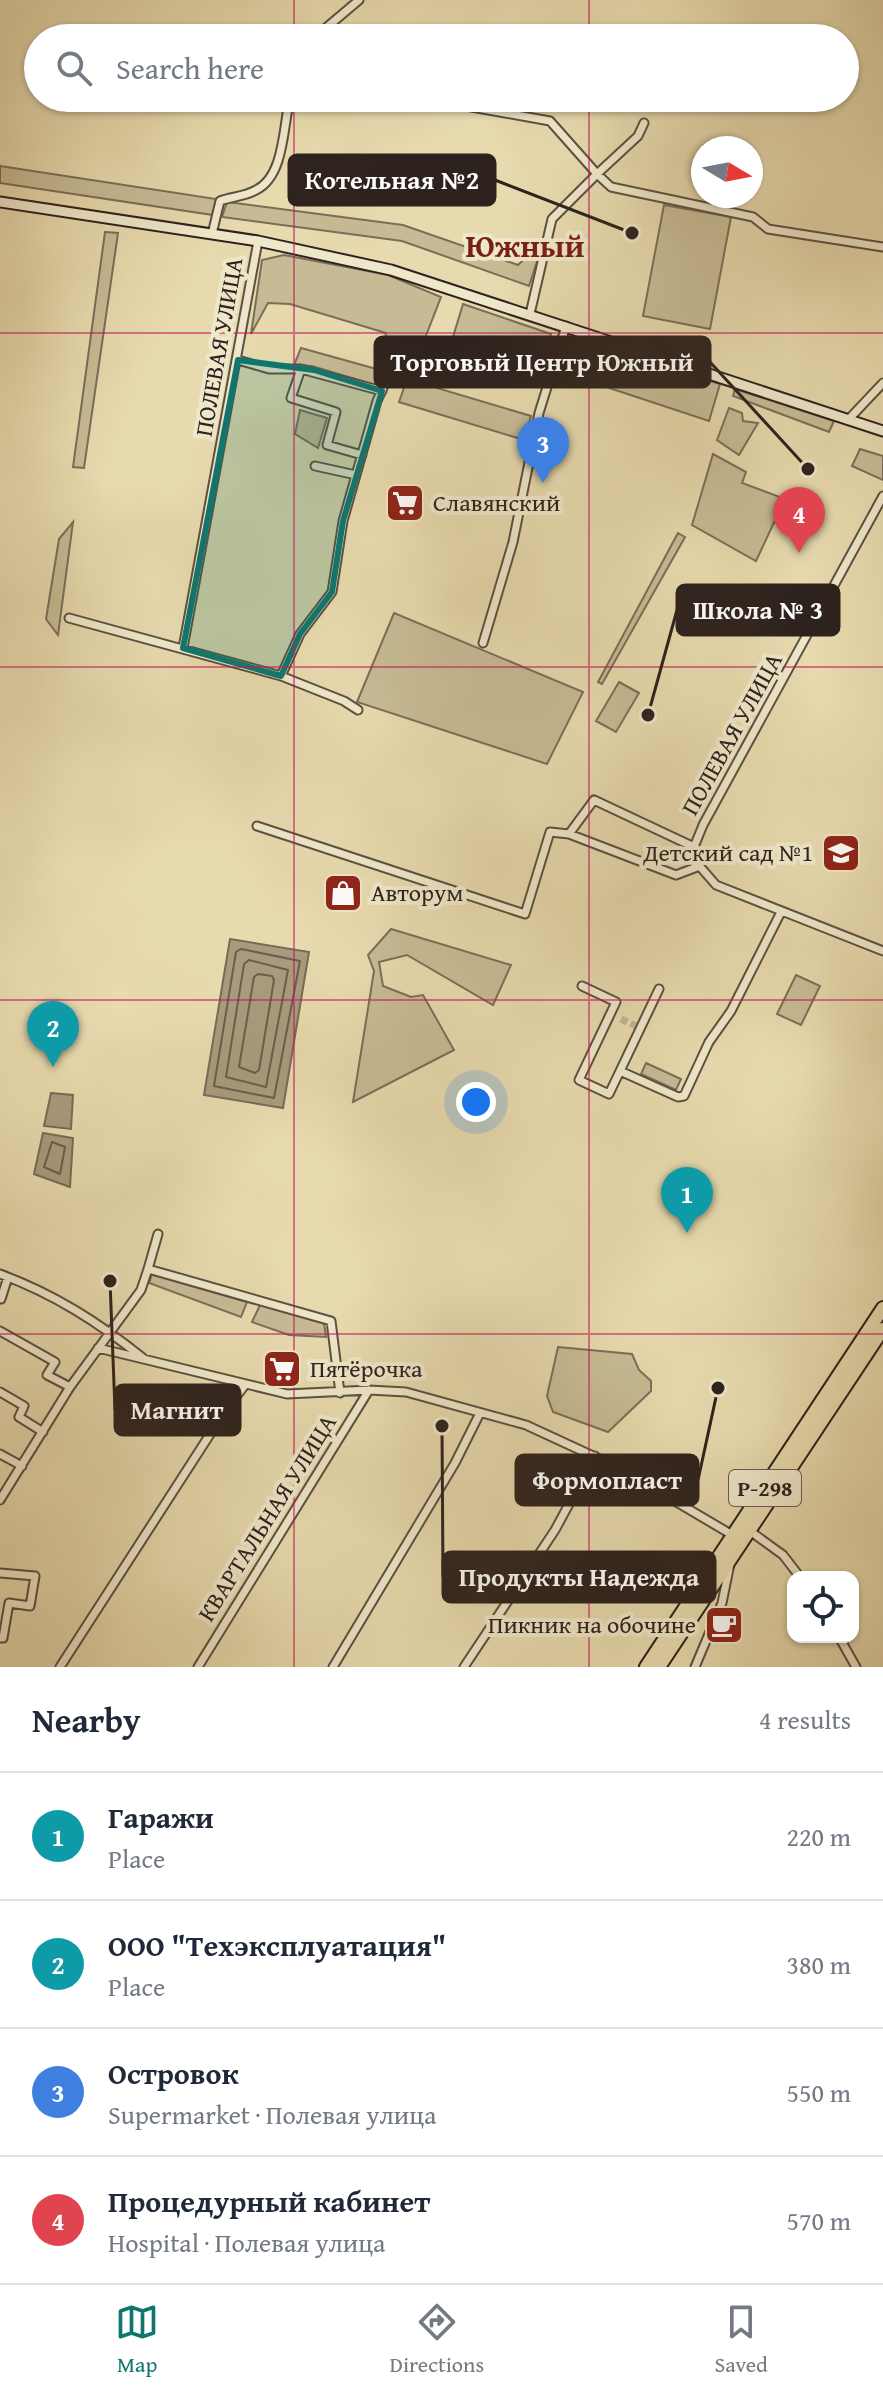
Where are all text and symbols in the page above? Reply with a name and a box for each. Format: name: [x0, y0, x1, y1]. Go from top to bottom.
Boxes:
search box: [24, 24, 859, 112]
icon: search: [52, 46, 96, 90]
text: Search here: [116, 46, 264, 90]
north arrow: [691, 136, 763, 208]
callout: Котельная №2: [289, 155, 495, 205]
text: Котельная №2: [305, 160, 479, 199]
district label: Южный: [465, 222, 585, 269]
street label: ПОЛЕВАЯ УЛИЦА: [186, 254, 252, 439]
callout: Торговый Центр Южный: [375, 337, 710, 387]
text: Торговый Центр Южный: [390, 342, 694, 381]
pin: 3: [517, 417, 569, 483]
supermarket icon: Славянский: [384, 482, 426, 524]
place label: Славянский: [433, 485, 560, 520]
pin: 4: [773, 487, 825, 553]
callout: Школа № 3: [677, 585, 839, 635]
text: Школа № 3: [693, 590, 823, 629]
street label: ПОЛЕВАЯ УЛИЦА: [672, 646, 791, 821]
school or university icon: Детский сад №1: [820, 832, 862, 874]
place label: Детский сад №1: [642, 835, 813, 870]
shop icon: Авторум: [322, 872, 364, 914]
place label: Авторум: [371, 875, 463, 910]
pin: 2: [27, 1001, 79, 1067]
your location: [456, 1082, 496, 1122]
pin: 1: [661, 1167, 713, 1233]
supermarket icon: Пятёрочка: [261, 1348, 303, 1390]
place label: Пятёрочка: [310, 1351, 423, 1386]
callout: Магнит: [115, 1385, 240, 1435]
text: Магнит: [131, 1390, 224, 1429]
street label: КВАРТАЛЬНАЯ УЛИЦА: [189, 1407, 345, 1628]
callout: Формопласт: [516, 1455, 698, 1505]
text: Формопласт: [532, 1460, 682, 1499]
road number: Р-298: [729, 1470, 801, 1506]
callout: Продукты Надежда: [443, 1552, 715, 1602]
text: Продукты Надежда: [459, 1557, 700, 1596]
map controls: [787, 1571, 859, 1643]
button: locate: [787, 1571, 859, 1643]
cafe icon: Пикник на обочине: [703, 1604, 745, 1646]
place label: Пикник на обочине: [488, 1607, 696, 1642]
text: Nearby: [32, 1695, 141, 1744]
text: 4 results: [759, 1700, 851, 1739]
text: Гаражи: [108, 1795, 214, 1839]
text: 1: [51, 1817, 65, 1856]
text: 220 m: [786, 1817, 851, 1856]
text: Place: [108, 1839, 165, 1878]
text: ООО "Техэксплуатация": [108, 1923, 446, 1967]
text: 2: [51, 1945, 65, 1984]
text: 380 m: [786, 1945, 851, 1984]
text: Place: [108, 1967, 165, 2006]
text: Островок: [108, 2051, 239, 2095]
text: 3: [51, 2073, 65, 2112]
text: 550 m: [786, 2073, 851, 2112]
text: Supermarket · Полевая улица: [108, 2095, 436, 2134]
text: Процедурный кабинет: [108, 2179, 430, 2223]
text: 4: [51, 2201, 65, 2240]
text: 570 m: [786, 2201, 851, 2240]
text: Hospital · Полевая улица: [108, 2223, 385, 2262]
tab: Map: [115, 2300, 159, 2380]
tab: Directions: [390, 2300, 484, 2380]
tab: Saved: [715, 2300, 768, 2380]

